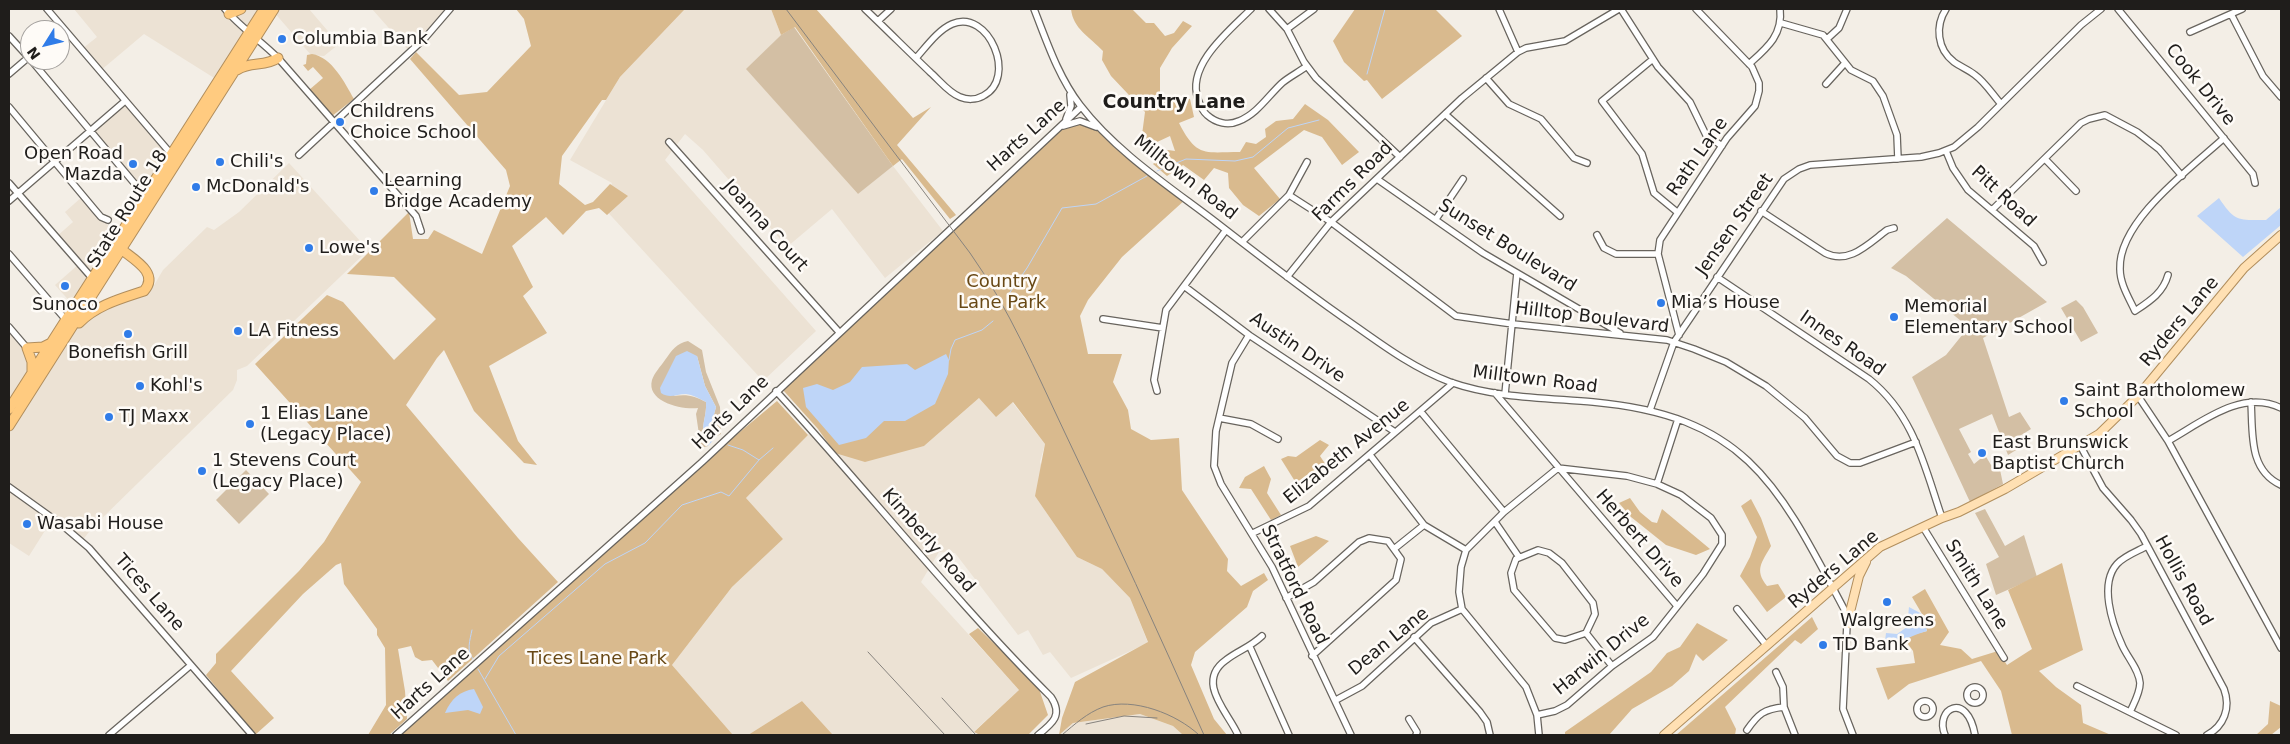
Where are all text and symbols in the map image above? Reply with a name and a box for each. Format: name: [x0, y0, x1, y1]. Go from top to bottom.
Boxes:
north arrow: [20, 20, 70, 70]
place label: Columbia Bank: [292, 28, 428, 50]
marker: Columbia Bank: [276, 33, 288, 45]
street label: Cook Drive: [2161, 40, 2239, 130]
text: N: [24, 44, 44, 63]
district label: Country Lane: [1103, 92, 1245, 114]
street label: Harts Lane: [983, 95, 1071, 177]
place label: Childrens Choice School: [350, 101, 476, 144]
street label: Rath Lane: [1663, 114, 1733, 200]
marker: Childrens Choice School: [334, 116, 346, 128]
street label: Milltown Road: [1129, 131, 1241, 225]
street label: Farms Road: [1308, 137, 1398, 227]
place label: Open Road Mazda: [24, 143, 123, 186]
street label: State Route 18: [83, 146, 173, 272]
place label: Chili's: [230, 151, 283, 173]
marker: Chili's: [214, 156, 226, 168]
marker: Open Road Mazda: [127, 158, 139, 170]
street label: Pitt Road: [1966, 162, 2040, 232]
place label: Learning Bridge Academy: [384, 170, 532, 212]
street label: Jensen Street: [1692, 170, 1778, 280]
place label: McDonald's: [206, 176, 309, 198]
street label: Joanna Court: [718, 176, 812, 276]
marker: McDonald's: [190, 181, 202, 193]
marker: Learning Bridge Academy: [368, 185, 380, 197]
street label: Sunset Boulevard: [1434, 195, 1580, 297]
place label: Lowe's: [319, 237, 380, 259]
marker: Lowe's: [303, 242, 315, 254]
park label: Country Lane Park: [958, 271, 1046, 314]
street label: Ryders Lane: [2136, 273, 2224, 371]
marker: Sunoco: [59, 280, 71, 292]
place label: Mia’s House: [1671, 292, 1780, 314]
place label: Sunoco: [32, 294, 98, 316]
place label: Memorial Elementary School: [1904, 296, 2073, 338]
marker: Mia’s House: [1655, 297, 1667, 309]
street label: Hilltop Boulevard: [1514, 298, 1670, 338]
street label: Innes Road: [1795, 307, 1889, 381]
street label: Austin Drive: [1245, 308, 1349, 388]
marker: Memorial Elementary School: [1888, 311, 1900, 323]
place label: LA Fitness: [248, 320, 339, 342]
marker: LA Fitness: [232, 325, 244, 337]
marker: Bonefish Grill: [122, 328, 134, 340]
place label: Bonefish Grill: [68, 342, 188, 364]
street label: Milltown Road: [1471, 362, 1599, 398]
street label: Harts Lane: [688, 371, 774, 455]
place label: Kohl's: [150, 375, 203, 397]
marker: Kohl's: [134, 380, 146, 392]
place label: Saint Bartholomew School: [2074, 380, 2245, 422]
street label: Elizabeth Avenue: [1280, 395, 1414, 509]
marker: Saint Bartholomew School: [2058, 395, 2070, 407]
place label: 1 Elias Lane (Legacy Place): [260, 403, 391, 446]
place label: TJ Maxx: [119, 406, 189, 428]
marker: TJ Maxx: [103, 411, 115, 423]
marker: 1 Elias Lane (Legacy Place): [244, 418, 256, 430]
place label: East Brunswick Baptist Church: [1992, 432, 2129, 474]
marker: East Brunswick Baptist Church: [1976, 447, 1988, 459]
place label: 1 Stevens Court (Legacy Place): [212, 450, 356, 492]
marker: 1 Stevens Court (Legacy Place): [196, 465, 208, 477]
street label: Kimberly Road: [877, 485, 979, 597]
street label: Herbert Drive: [1591, 486, 1687, 592]
place label: Wasabi House: [37, 513, 164, 535]
marker: Wasabi House: [21, 518, 33, 530]
street label: Stratford Road: [1256, 522, 1332, 648]
street label: Ryders Lane: [1785, 526, 1883, 614]
street label: Hollis Road: [2149, 532, 2217, 630]
street label: Smith Lane: [1940, 536, 2012, 634]
street label: Tices Lane: [110, 550, 188, 636]
marker: Walgreens: [1881, 596, 1893, 608]
street label: Dean Lane: [1345, 603, 1433, 681]
street label: Harwin Drive: [1550, 610, 1654, 700]
place label: Walgreens: [1840, 610, 1934, 632]
place label: TD Bank: [1833, 634, 1909, 656]
marker: TD Bank: [1817, 639, 1829, 651]
street label: Harts Lane: [387, 643, 475, 725]
park label: Tices Lane Park: [527, 648, 667, 670]

